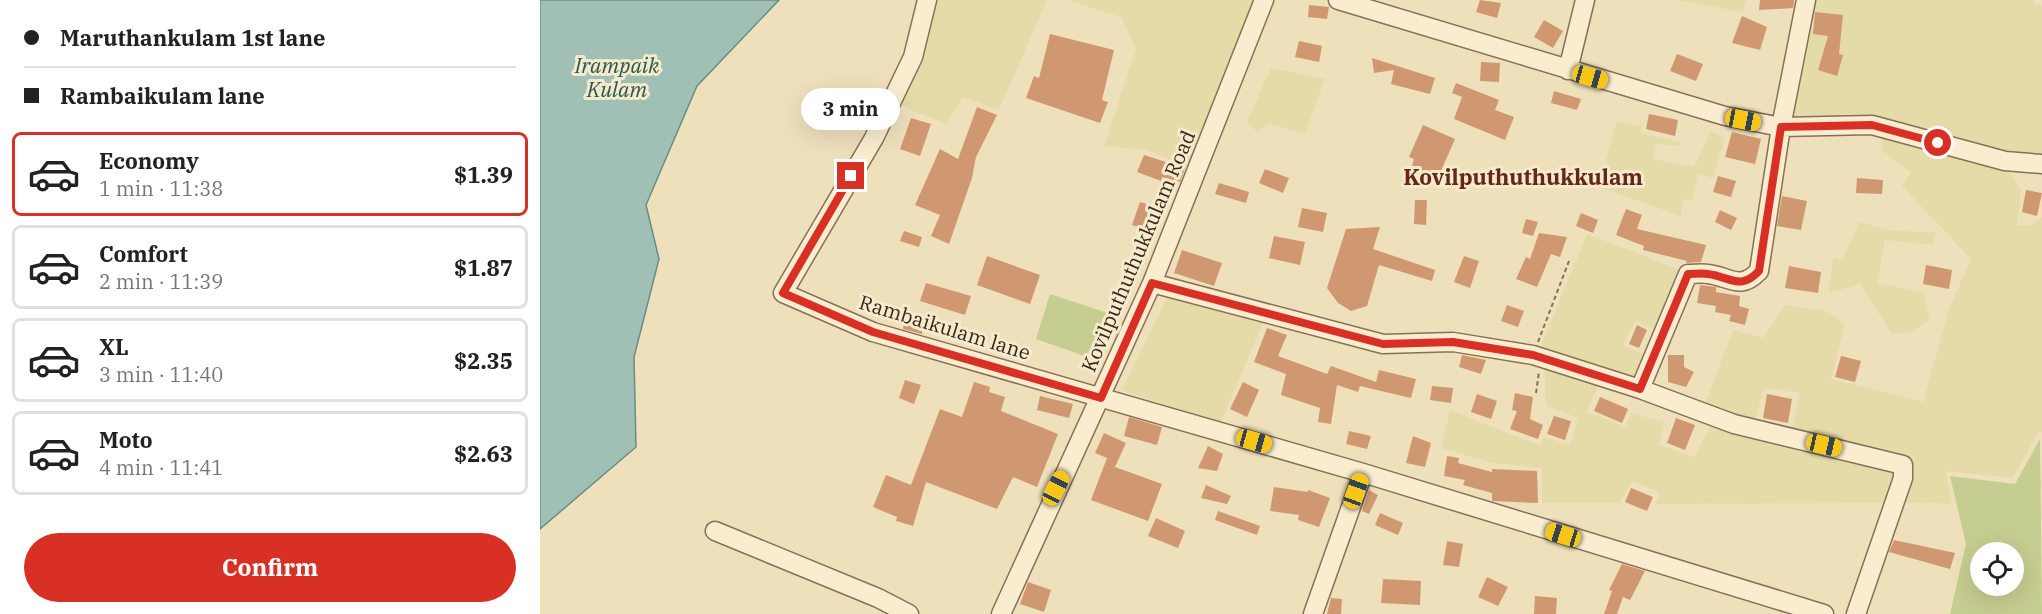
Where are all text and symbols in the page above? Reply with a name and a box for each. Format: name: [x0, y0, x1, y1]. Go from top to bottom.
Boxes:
text: Maruthankulam 1st lane: [60, 23, 325, 52]
water label: Irampaik Kulam: [574, 51, 660, 103]
car: [1570, 63, 1610, 91]
text: Rambaikulam lane: [60, 81, 265, 110]
callout: 3 min: [802, 89, 900, 131]
text: 3 min: [823, 95, 879, 122]
car: [1724, 108, 1762, 132]
street label: Kovilputhuthukkulam Road: [1075, 126, 1201, 376]
route start: [1924, 129, 1951, 156]
text: Economy: [99, 146, 199, 175]
icon: car: [27, 147, 81, 201]
text: $1.39: [454, 160, 513, 189]
route end: [837, 162, 864, 189]
district label: Kovilputhuthukkulam: [1403, 162, 1643, 191]
text: 1 min · 11:38: [99, 175, 223, 202]
text: Comfort: [99, 239, 188, 268]
icon: car: [27, 240, 81, 294]
text: $1.87: [454, 253, 513, 282]
text: 2 min · 11:39: [99, 268, 223, 295]
street label: Rambaikulam lane: [856, 288, 1034, 366]
text: XL: [99, 332, 129, 361]
icon: car: [27, 333, 81, 387]
text: $2.35: [454, 346, 513, 375]
text: 3 min · 11:40: [99, 361, 223, 388]
text: Moto: [99, 425, 153, 454]
icon: car: [27, 426, 81, 480]
car: [1234, 427, 1274, 455]
car: [1804, 432, 1844, 458]
text: $2.63: [454, 439, 513, 468]
text: 4 min · 11:41: [99, 454, 223, 481]
car: [1040, 468, 1072, 508]
car: [1341, 471, 1371, 511]
car: [1543, 521, 1583, 549]
button: Confirm: [24, 533, 516, 602]
map controls: [1970, 542, 2024, 596]
button: locate: [1970, 542, 2024, 596]

